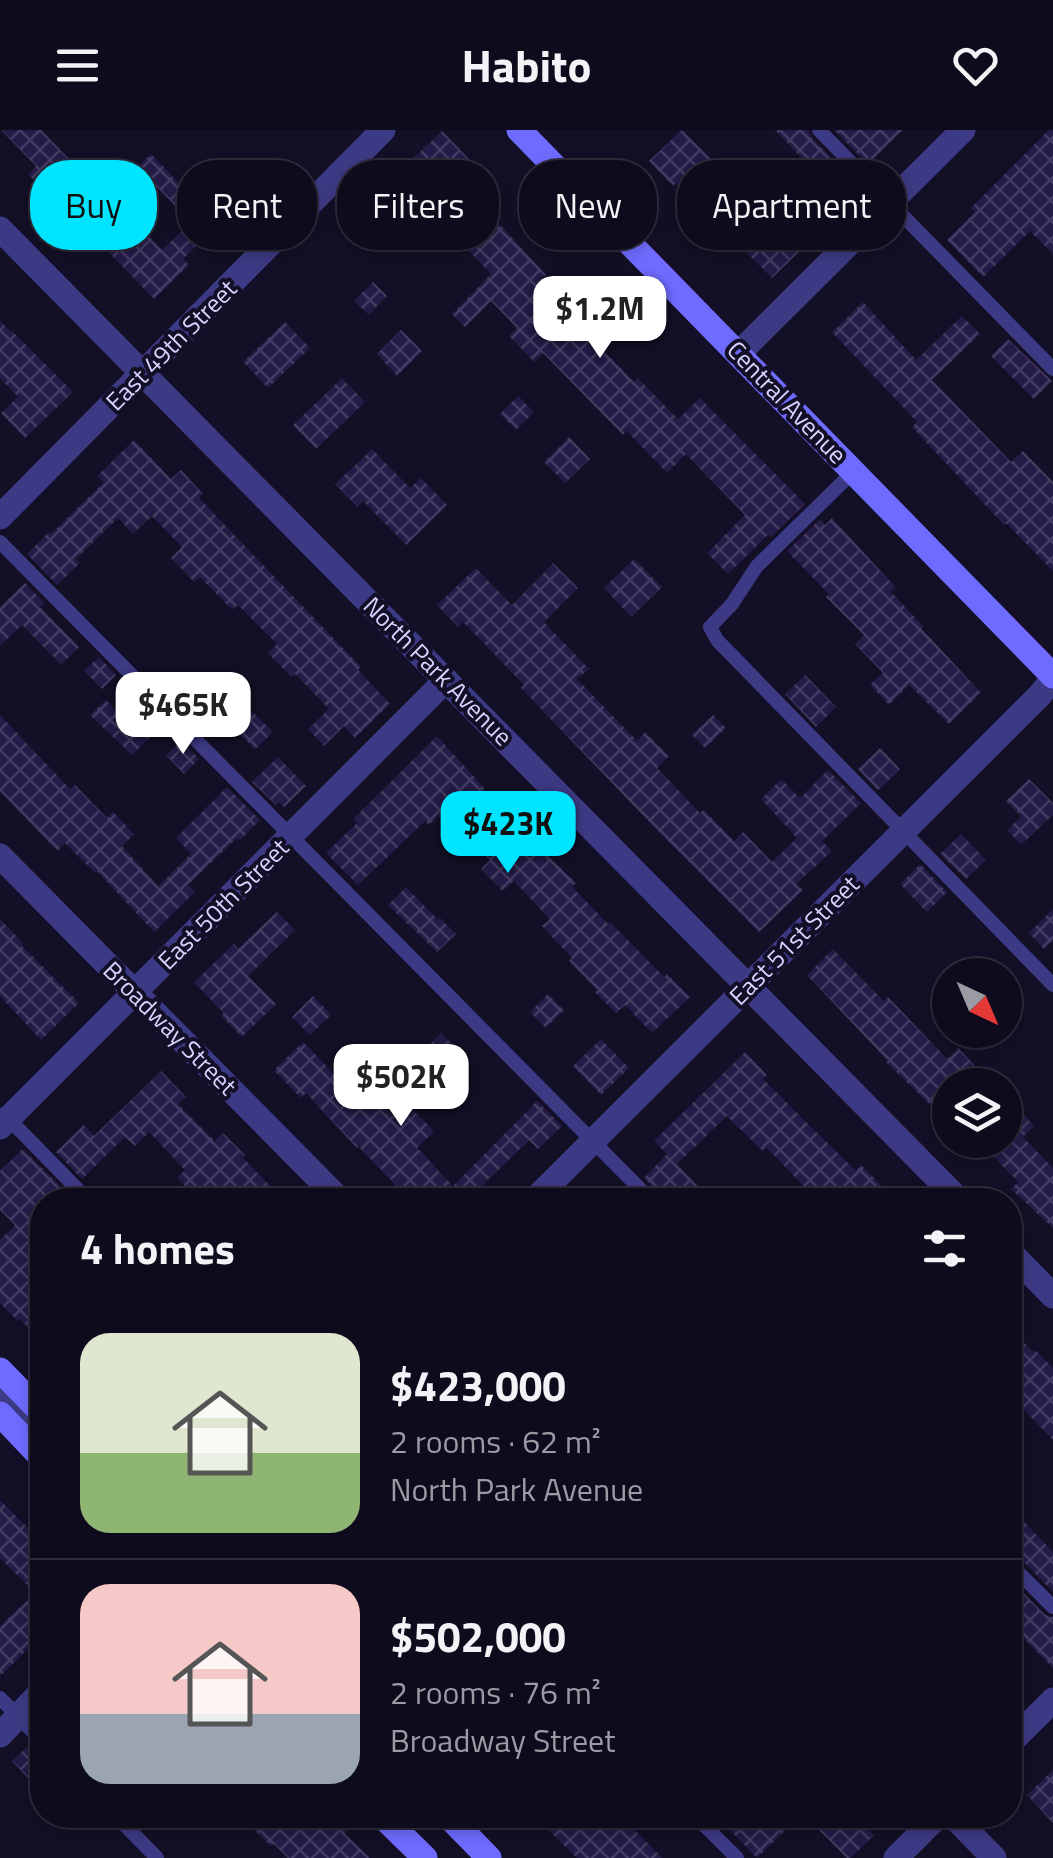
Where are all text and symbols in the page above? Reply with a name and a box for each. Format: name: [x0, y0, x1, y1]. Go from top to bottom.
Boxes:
text: Habito: [462, 31, 591, 99]
icon: menu: [50, 38, 105, 93]
icon: heart: [948, 38, 1003, 93]
chip: Buy: [30, 160, 157, 250]
chip: Rent: [177, 160, 317, 250]
chip: Filters: [337, 160, 499, 250]
chip: New: [519, 160, 657, 250]
chip: Apartment: [677, 160, 906, 250]
street label: East 49th Street: [97, 270, 246, 419]
pin: $1.2M: [530, 276, 670, 361]
text: $1.2M: [555, 284, 645, 332]
street label: Central Avenue: [718, 332, 856, 472]
street label: North Park Avenue: [355, 588, 521, 754]
pin: $465K: [113, 672, 253, 757]
text: $465K: [138, 680, 228, 728]
pin: $423K: [438, 791, 578, 876]
text: $423K: [463, 799, 553, 847]
street label: East 50th Street: [149, 829, 298, 978]
street label: East 51st Street: [720, 866, 868, 1014]
street label: Broadway Street: [94, 952, 246, 1104]
north arrow: [932, 958, 1022, 1048]
map controls: [932, 958, 1022, 1158]
pin: $502K: [331, 1044, 471, 1129]
text: $502K: [356, 1052, 446, 1100]
button: layers: [932, 1068, 1022, 1158]
text: 4 homes: [80, 1216, 235, 1280]
icon: filters: [917, 1221, 972, 1276]
text: $423,000: [390, 1353, 566, 1417]
icon: home: [160, 1373, 280, 1493]
text: 2 rooms · 62 m²: [390, 1417, 601, 1465]
text: North Park Avenue: [390, 1465, 643, 1513]
text: $502,000: [390, 1604, 566, 1668]
icon: home: [160, 1624, 280, 1744]
text: 2 rooms · 76 m²: [390, 1668, 601, 1716]
text: Broadway Street: [390, 1716, 615, 1764]

